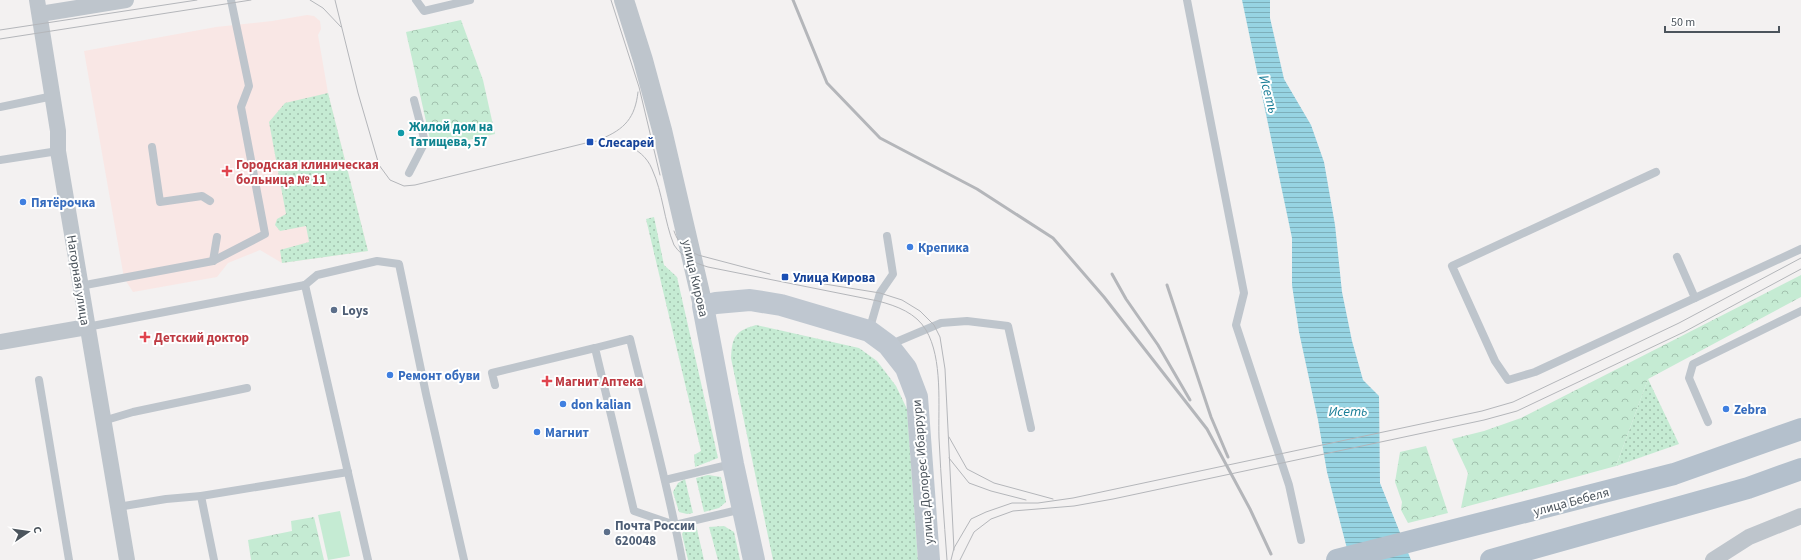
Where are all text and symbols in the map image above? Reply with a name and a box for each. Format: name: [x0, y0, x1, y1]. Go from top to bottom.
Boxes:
scale bar: [1665, 8, 1779, 34]
text: 50 m: [1671, 14, 1695, 31]
water label: Исеть: [1253, 73, 1283, 116]
place label: Жилой дом на Татищева, 57: [409, 118, 493, 151]
marker: Жилой дом на Татищева, 57: [396, 128, 406, 138]
place label: Слесарей: [598, 134, 654, 152]
marker: Слесарей: [585, 137, 595, 147]
place label: Городская клиническая больница № 11: [236, 156, 379, 189]
marker: Городская клиническая больница № 11: [221, 165, 233, 177]
place label: Пятёрочка: [31, 194, 95, 212]
marker: Пятёрочка: [18, 197, 28, 207]
street label: Нагорная улица: [62, 234, 94, 327]
street label: улица Кирова: [677, 238, 713, 319]
place label: Крепика: [918, 239, 969, 257]
marker: Крепика: [905, 242, 915, 252]
place label: Улица Кирова: [793, 269, 876, 287]
marker: Улица Кирова: [780, 272, 790, 282]
place label: Loys: [342, 302, 368, 320]
marker: Loys: [329, 305, 339, 315]
place label: Детский доктор: [154, 329, 249, 347]
marker: Детский доктор: [139, 331, 151, 343]
place label: Ремонт обуви: [398, 367, 480, 385]
marker: Ремонт обуви: [385, 370, 395, 380]
place label: Магнит Аптека: [555, 373, 643, 391]
marker: Магнит Аптека: [542, 376, 552, 386]
place label: don kalian: [571, 396, 631, 414]
marker: don kalian: [558, 399, 568, 409]
street label: улица Долорес Ибаррури: [908, 399, 938, 545]
place label: Zebra: [1734, 401, 1767, 419]
water label: Исеть: [1328, 402, 1368, 422]
marker: Zebra: [1721, 404, 1731, 414]
place label: Магнит: [545, 424, 590, 442]
marker: Магнит: [532, 427, 542, 437]
street label: улица Бебеля: [1531, 483, 1611, 521]
north arrow: [8, 512, 48, 552]
place label: Почта России 620048: [615, 517, 695, 550]
text: С: [29, 525, 45, 535]
marker: Почта России 620048: [602, 527, 612, 537]

